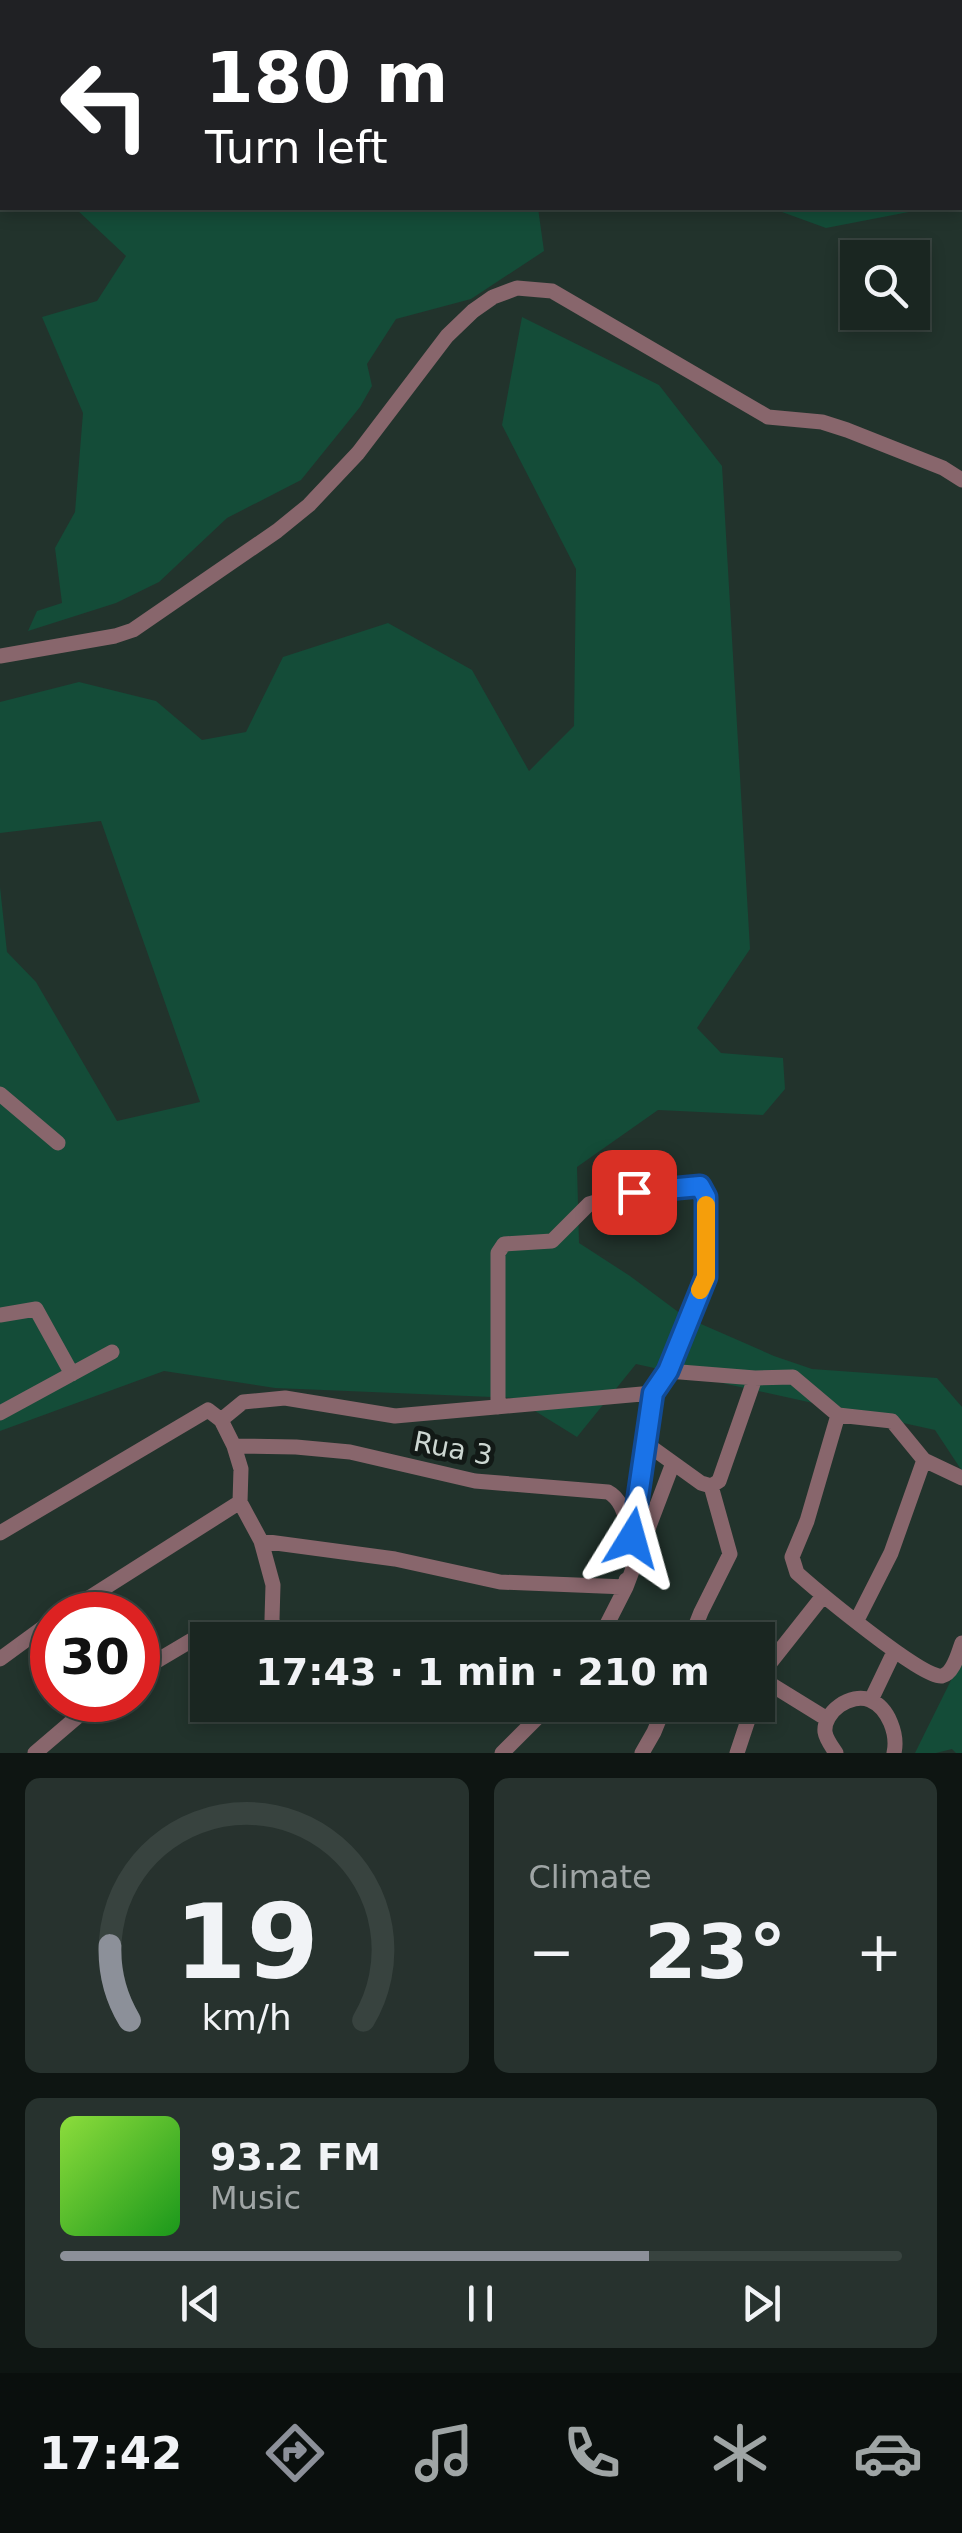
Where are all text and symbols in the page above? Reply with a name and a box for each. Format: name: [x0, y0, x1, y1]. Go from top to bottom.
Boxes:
text: 180 m: [205, 37, 448, 119]
icon: left: [40, 40, 170, 170]
text: Turn left: [205, 121, 388, 174]
map controls: [840, 240, 930, 330]
button: search: [840, 240, 930, 330]
pin: [592, 1150, 677, 1235]
icon: arrive: [607, 1165, 662, 1220]
street label: Rua 3: [411, 1425, 495, 1472]
position arrow: [580, 1486, 684, 1590]
speed limit sign: 30: [30, 1592, 160, 1722]
text: 17:43 · 1 min · 210 m: [255, 1650, 710, 1694]
text: Climate: [529, 1858, 652, 1896]
text: 19: [174, 1881, 319, 2003]
text: 23°: [644, 1908, 786, 1996]
text: −: [529, 1920, 575, 1984]
text: +: [856, 1920, 902, 1984]
text: km/h: [202, 1997, 292, 2038]
text: 93.2 FM: [210, 2135, 381, 2179]
text: Music: [210, 2179, 301, 2217]
icon: previous: [173, 2276, 228, 2331]
icon: pause: [453, 2276, 508, 2331]
icon: next: [734, 2276, 789, 2331]
icon: directions: [260, 2418, 330, 2488]
icon: music: [409, 2418, 479, 2488]
icon: phone: [557, 2418, 627, 2488]
icon: climate: [705, 2418, 775, 2488]
icon: car: [853, 2418, 923, 2488]
text: 17:42: [39, 2427, 182, 2480]

